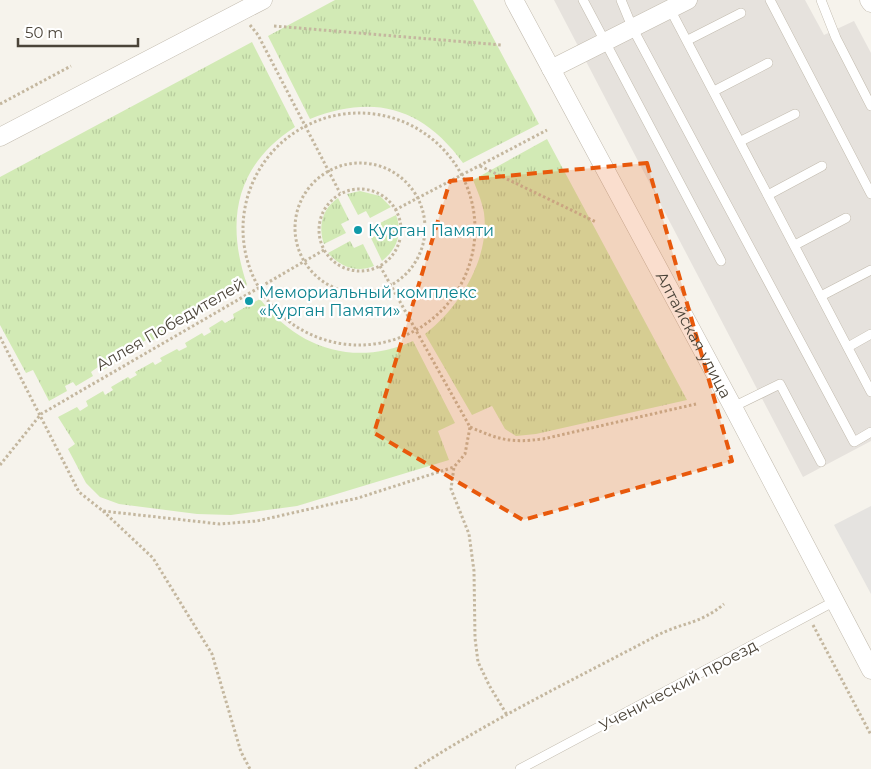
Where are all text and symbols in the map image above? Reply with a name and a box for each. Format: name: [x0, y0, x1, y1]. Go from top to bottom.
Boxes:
scale bar: [18, 15, 138, 47]
text: 50 m: [25, 23, 63, 42]
place label: Курган Памяти: [368, 221, 494, 240]
marker: Курган Памяти: [352, 224, 364, 236]
street label: Алтайская улица: [652, 268, 735, 402]
street label: Аллея Победителей: [92, 274, 248, 375]
place label: Мемориальный комплекс «Курган Памяти»: [259, 283, 477, 320]
marker: Мемориальный комплекс «Курган Памяти»: [243, 295, 255, 307]
street label: Ученический проезд: [596, 636, 761, 735]

